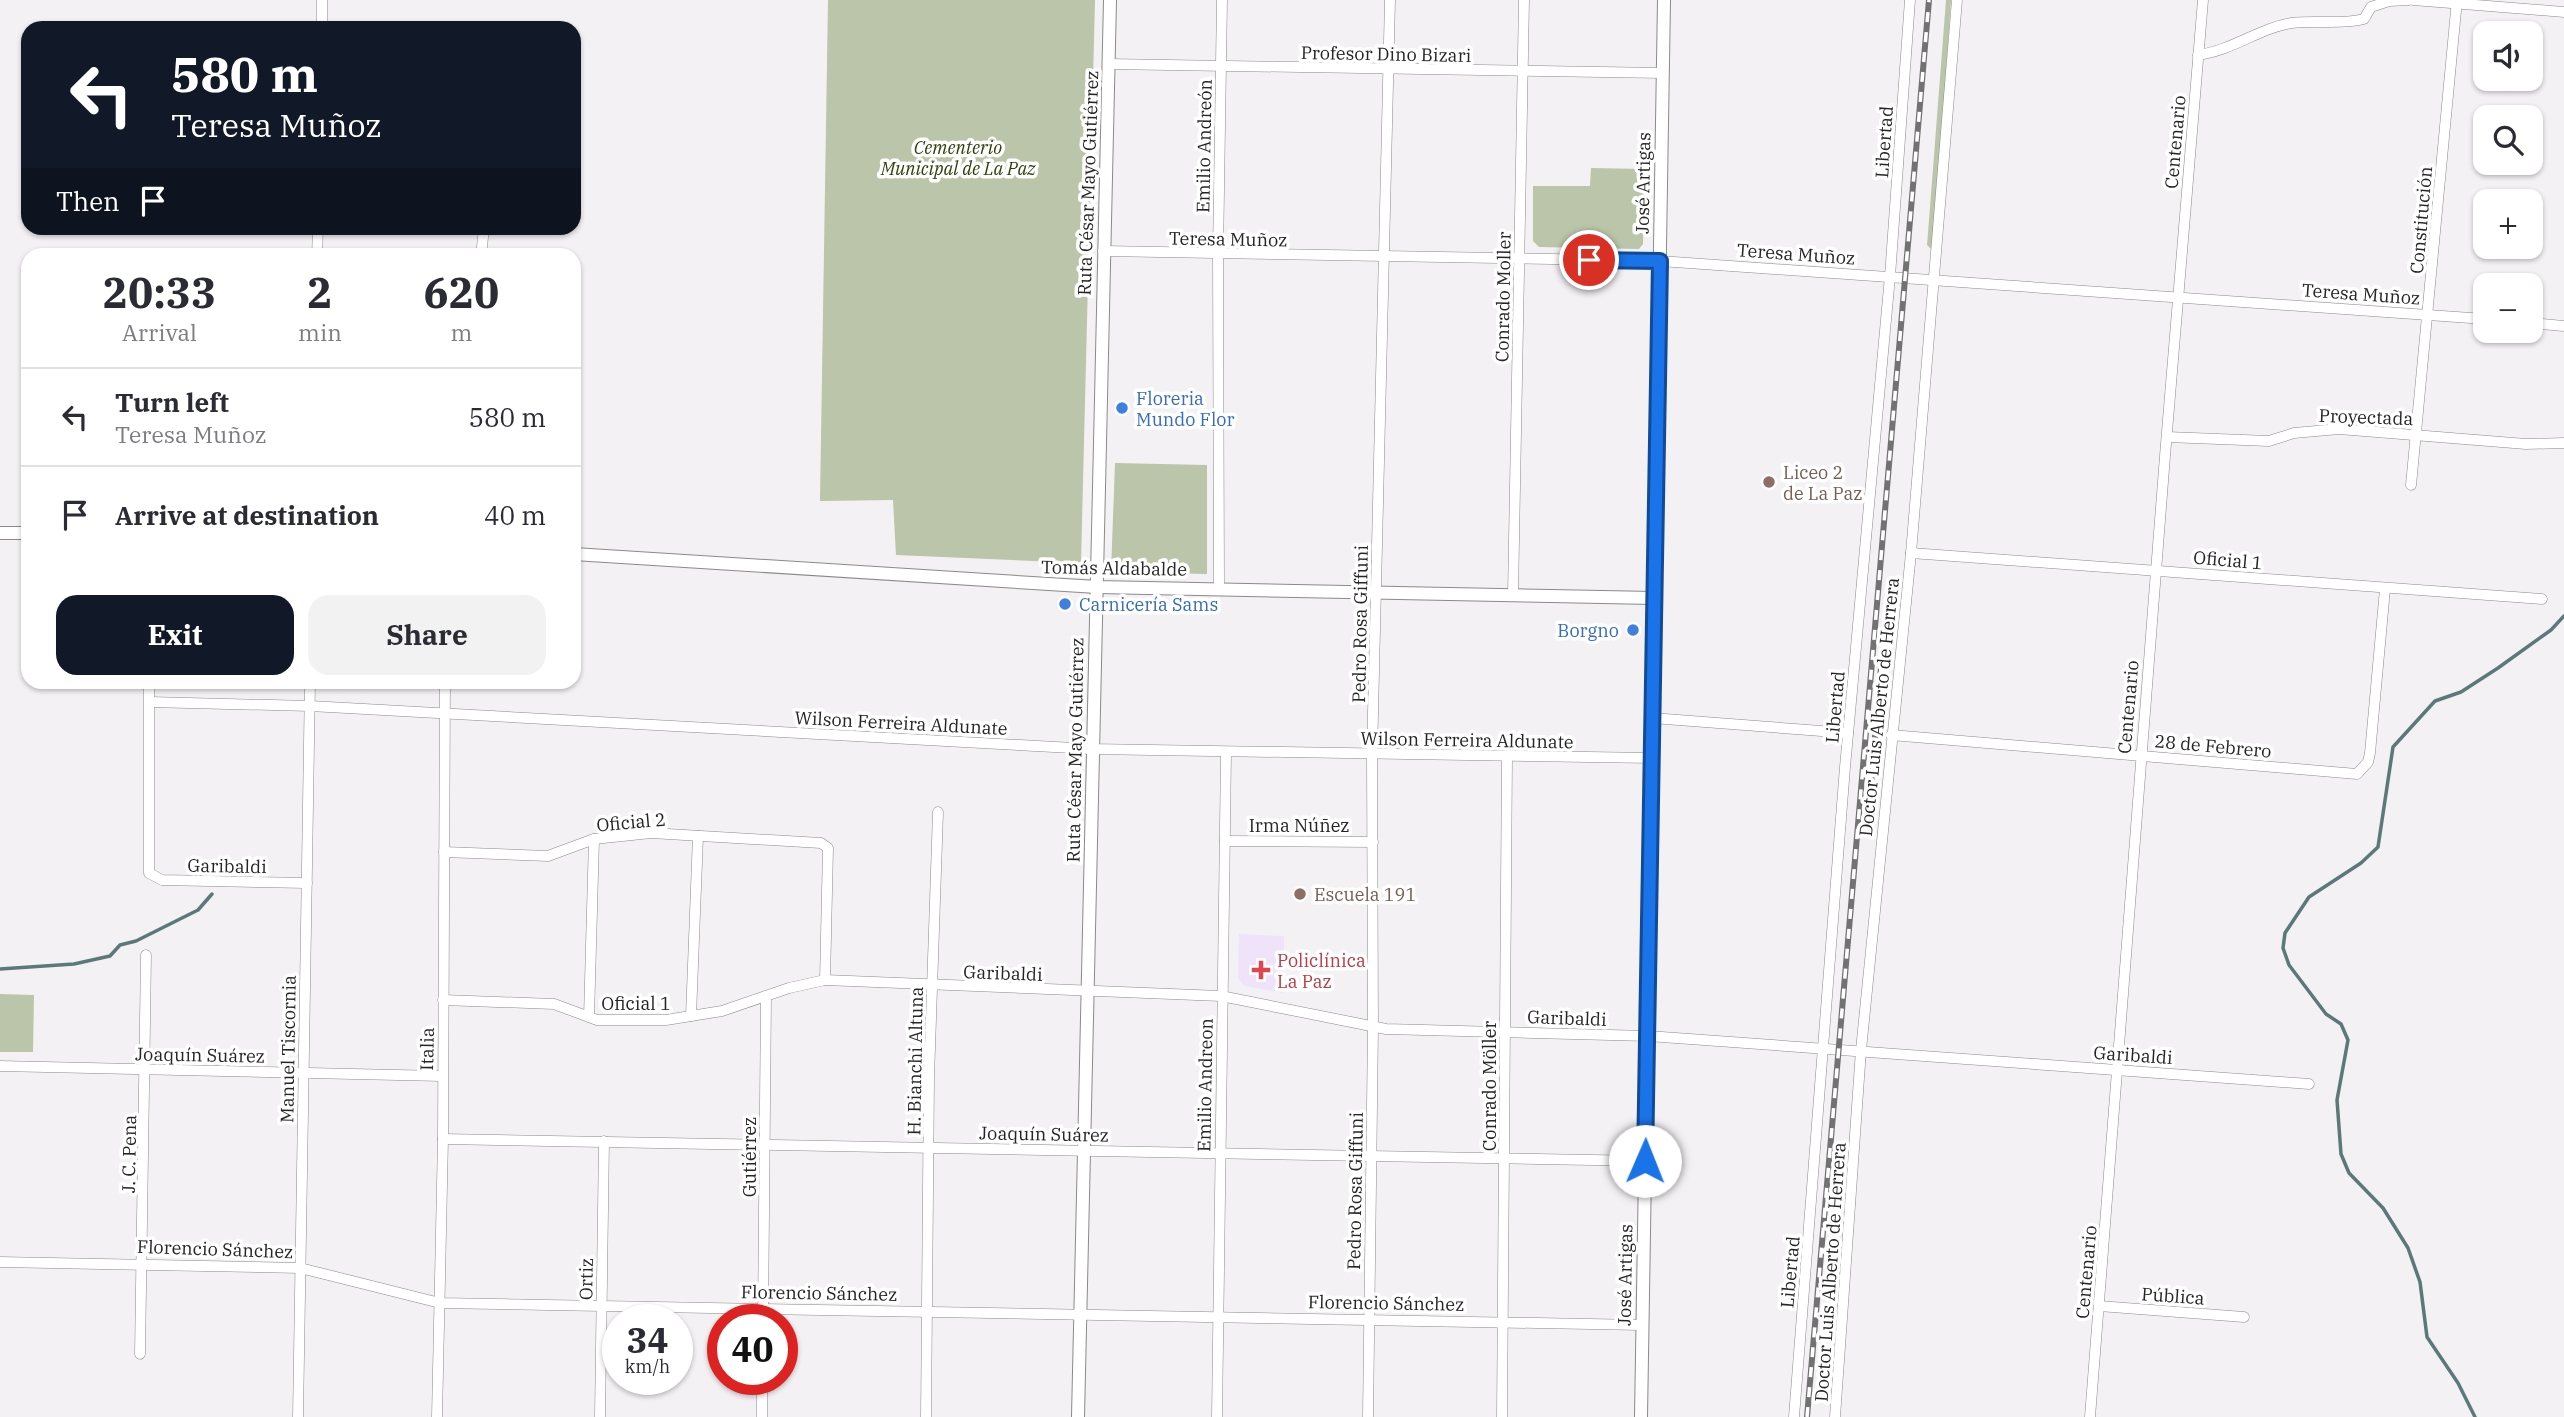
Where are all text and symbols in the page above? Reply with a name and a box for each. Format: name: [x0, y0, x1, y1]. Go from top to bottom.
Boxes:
map controls: [2473, 21, 2543, 343]
button: sound: [2473, 21, 2543, 91]
street label: Profesor Dino Bizari: [1301, 41, 1472, 67]
text: 580 m: [171, 42, 318, 105]
icon: left: [56, 49, 147, 140]
street label: Ruta César Mayo Gutiérrez: [1073, 70, 1103, 296]
street label: Emilio Andreón: [1191, 79, 1217, 213]
street label: Centenario: [2159, 94, 2191, 190]
text: Teresa Muñoz: [171, 104, 382, 146]
street label: Libertad: [1870, 105, 1898, 179]
button: search: [2473, 105, 2543, 175]
street label: José Artigas: [1631, 132, 1655, 234]
park label: Cementerio Municipal de La Paz: [880, 136, 1036, 180]
street label: Constitución: [2405, 165, 2437, 275]
icon: arrive: [134, 182, 172, 220]
text: Then: [56, 184, 120, 218]
button: +: [2473, 189, 2543, 259]
street label: Teresa Muñoz: [1169, 226, 1287, 252]
pin: [1559, 230, 1619, 290]
street label: Conrado Moller: [1490, 232, 1516, 362]
street label: Teresa Muñoz: [1736, 238, 1856, 270]
icon: arrive: [1570, 241, 1608, 279]
text: 20:33: [103, 265, 216, 320]
text: 2: [307, 265, 333, 320]
text: 620: [424, 265, 499, 320]
button: −: [2473, 273, 2543, 343]
street label: Teresa Muñoz: [2301, 278, 2421, 310]
text: Arrival: [122, 317, 197, 347]
text: min: [298, 317, 342, 347]
text: m: [450, 317, 472, 347]
text: Turn left: [115, 385, 229, 419]
place label: Floreria Mundo Flor: [1136, 387, 1234, 431]
icon: left: [56, 398, 94, 436]
text: 580 m: [468, 400, 546, 434]
marker: Floreria Mundo Flor: [1114, 400, 1130, 416]
street label: Proyectada: [2318, 404, 2414, 430]
text: Teresa Muñoz: [115, 419, 266, 449]
place label: Liceo 2 de La Paz: [1783, 461, 1862, 505]
marker: Liceo 2 de La Paz: [1761, 474, 1777, 490]
icon: arrive: [56, 496, 94, 534]
text: Arrive at destination: [115, 498, 379, 532]
text: 40 m: [484, 498, 546, 532]
street label: Pedro Rosa Giffuni: [1347, 544, 1373, 703]
street label: Oficial 1: [2192, 546, 2264, 574]
street label: Tomás Aldabalde: [1041, 555, 1187, 581]
street label: Doctor Luis Alberto de Herrera: [1854, 576, 1904, 838]
place label: Carnicería Sams: [1079, 593, 1218, 616]
button: Exit: [56, 595, 294, 675]
button: Share: [308, 595, 546, 675]
marker: Carnicería Sams: [1057, 596, 1073, 612]
place label: Borgno: [1557, 619, 1619, 642]
marker: Borgno: [1625, 622, 1641, 638]
street label: Ruta César Mayo Gutiérrez: [1062, 637, 1088, 863]
street label: Centenario: [2112, 659, 2144, 755]
street label: Libertad: [1820, 670, 1850, 744]
street label: Wilson Ferreira Aldunate: [794, 706, 1008, 740]
street label: Wilson Ferreira Aldunate: [1360, 727, 1574, 753]
street label: 28 de Febrero: [2154, 729, 2272, 763]
street label: Oficial 2: [595, 808, 667, 836]
street label: Irma Núñez: [1249, 814, 1349, 837]
street label: Garibaldi: [187, 854, 267, 878]
place label: Escuela 191: [1314, 883, 1416, 906]
marker: Escuela 191: [1292, 886, 1308, 902]
place label: Policlínica La Paz: [1277, 949, 1366, 993]
street label: Garibaldi: [963, 960, 1043, 986]
marker: Policlínica La Paz: [1251, 960, 1271, 980]
street label: Manuel Tiscornia: [275, 975, 301, 1123]
street label: H. Bianchi Altuna: [902, 986, 928, 1136]
street label: Oficial 1: [601, 992, 671, 1015]
street label: Garibaldi: [1527, 1005, 1607, 1031]
street label: Emilio Andreon: [1192, 1018, 1218, 1152]
street label: Conrado Möller: [1478, 1021, 1501, 1151]
street label: Italia: [415, 1027, 439, 1071]
street label: Garibaldi: [2093, 1041, 2174, 1069]
street label: Joaquín Suárez: [135, 1042, 265, 1068]
street label: Pedro Rosa Giffuni: [1342, 1111, 1368, 1270]
street label: J. C. Pena: [117, 1115, 141, 1193]
street label: Gutiérrez: [738, 1117, 761, 1197]
street label: Joaquín Suárez: [979, 1121, 1109, 1147]
position arrow: [1608, 1124, 1682, 1198]
street label: Doctor Luis Alberto de Herrera: [1809, 1141, 1851, 1403]
street label: José Artigas: [1613, 1224, 1637, 1326]
street label: Centenario: [2070, 1224, 2102, 1320]
street label: Florencio Sánchez: [136, 1235, 294, 1263]
street label: Libertad: [1775, 1235, 1805, 1309]
street label: Ortiz: [574, 1258, 598, 1300]
street label: Florencio Sánchez: [741, 1280, 897, 1306]
street label: Pública: [2141, 1282, 2206, 1310]
street label: Florencio Sánchez: [1308, 1290, 1464, 1316]
speed limit sign: 40: [707, 1304, 798, 1395]
text: 34: [626, 1317, 669, 1363]
text: km/h: [625, 1355, 670, 1378]

